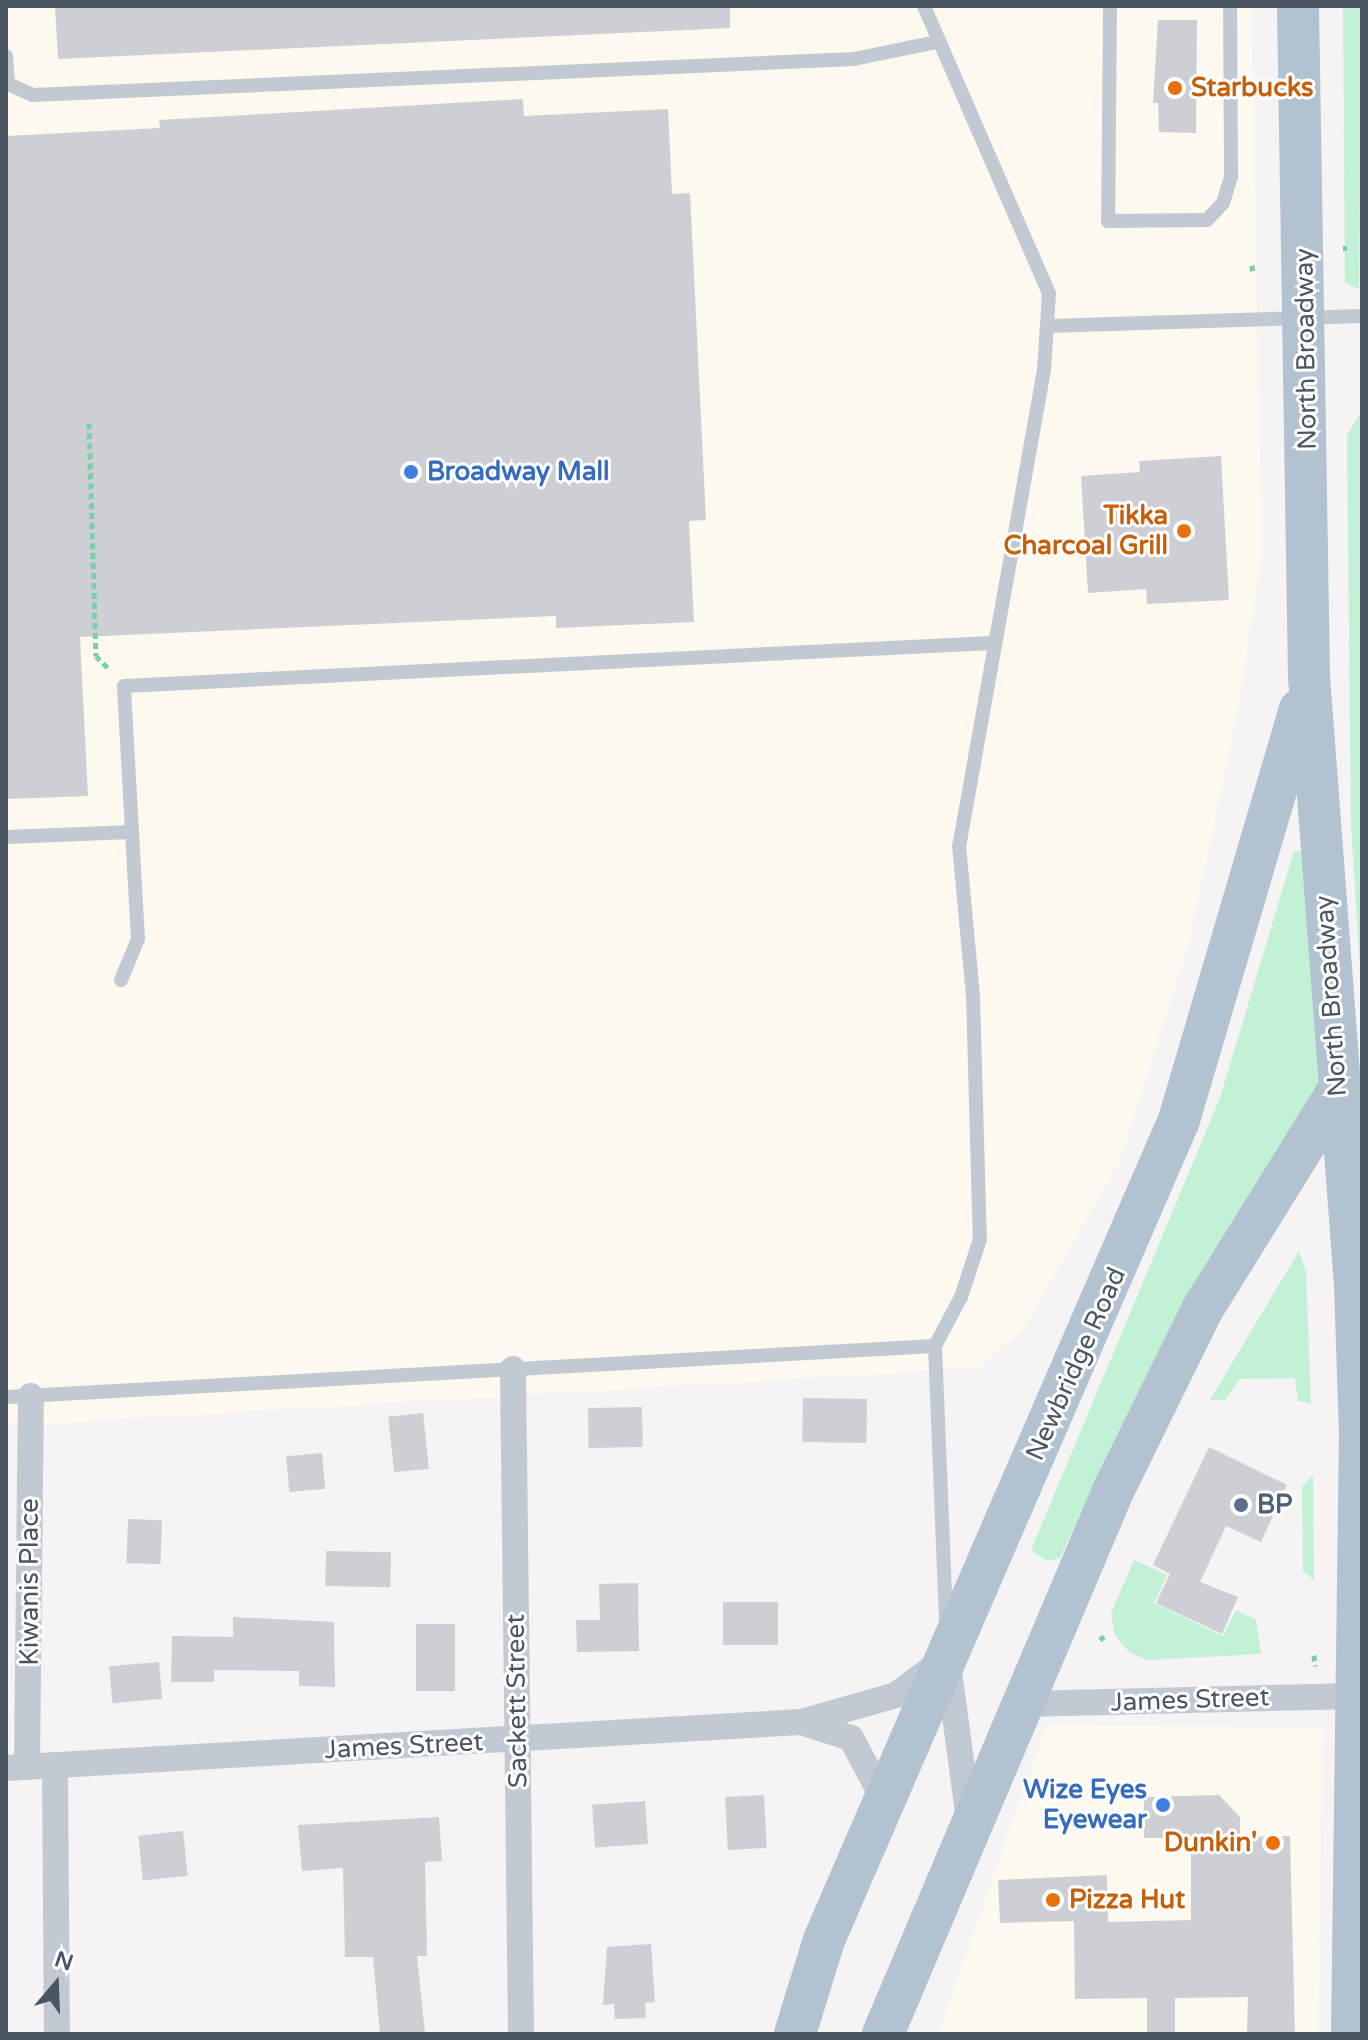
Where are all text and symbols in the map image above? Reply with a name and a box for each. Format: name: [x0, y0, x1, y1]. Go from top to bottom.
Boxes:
place label: Starbucks: [1191, 72, 1314, 104]
marker: Starbucks: [1166, 79, 1184, 97]
street label: North Broadway: [1289, 248, 1323, 450]
place label: Broadway Mall: [427, 456, 609, 488]
marker: Broadway Mall: [402, 463, 420, 481]
place label: Tikka Charcoal Grill: [1003, 500, 1168, 562]
marker: Tikka Charcoal Grill: [1175, 522, 1193, 540]
street label: North Broadway: [1308, 894, 1354, 1098]
street label: Newbridge Road: [1019, 1263, 1133, 1465]
place label: BP: [1257, 1489, 1292, 1521]
marker: BP: [1232, 1496, 1250, 1514]
street label: Kiwanis Place: [14, 1498, 46, 1666]
street label: Sackett Street: [500, 1614, 534, 1788]
street label: James Street: [1110, 1682, 1270, 1718]
street label: James Street: [324, 1726, 484, 1766]
place label: Wize Eyes Eyewear: [1023, 1774, 1147, 1836]
marker: Wize Eyes Eyewear: [1154, 1796, 1172, 1814]
place label: Dunkin': [1164, 1827, 1257, 1859]
marker: Dunkin': [1264, 1834, 1282, 1852]
place label: Pizza Hut: [1069, 1884, 1185, 1916]
marker: Pizza Hut: [1044, 1891, 1062, 1909]
north arrow: [16, 1944, 96, 2024]
text: N: [51, 1946, 76, 1976]

